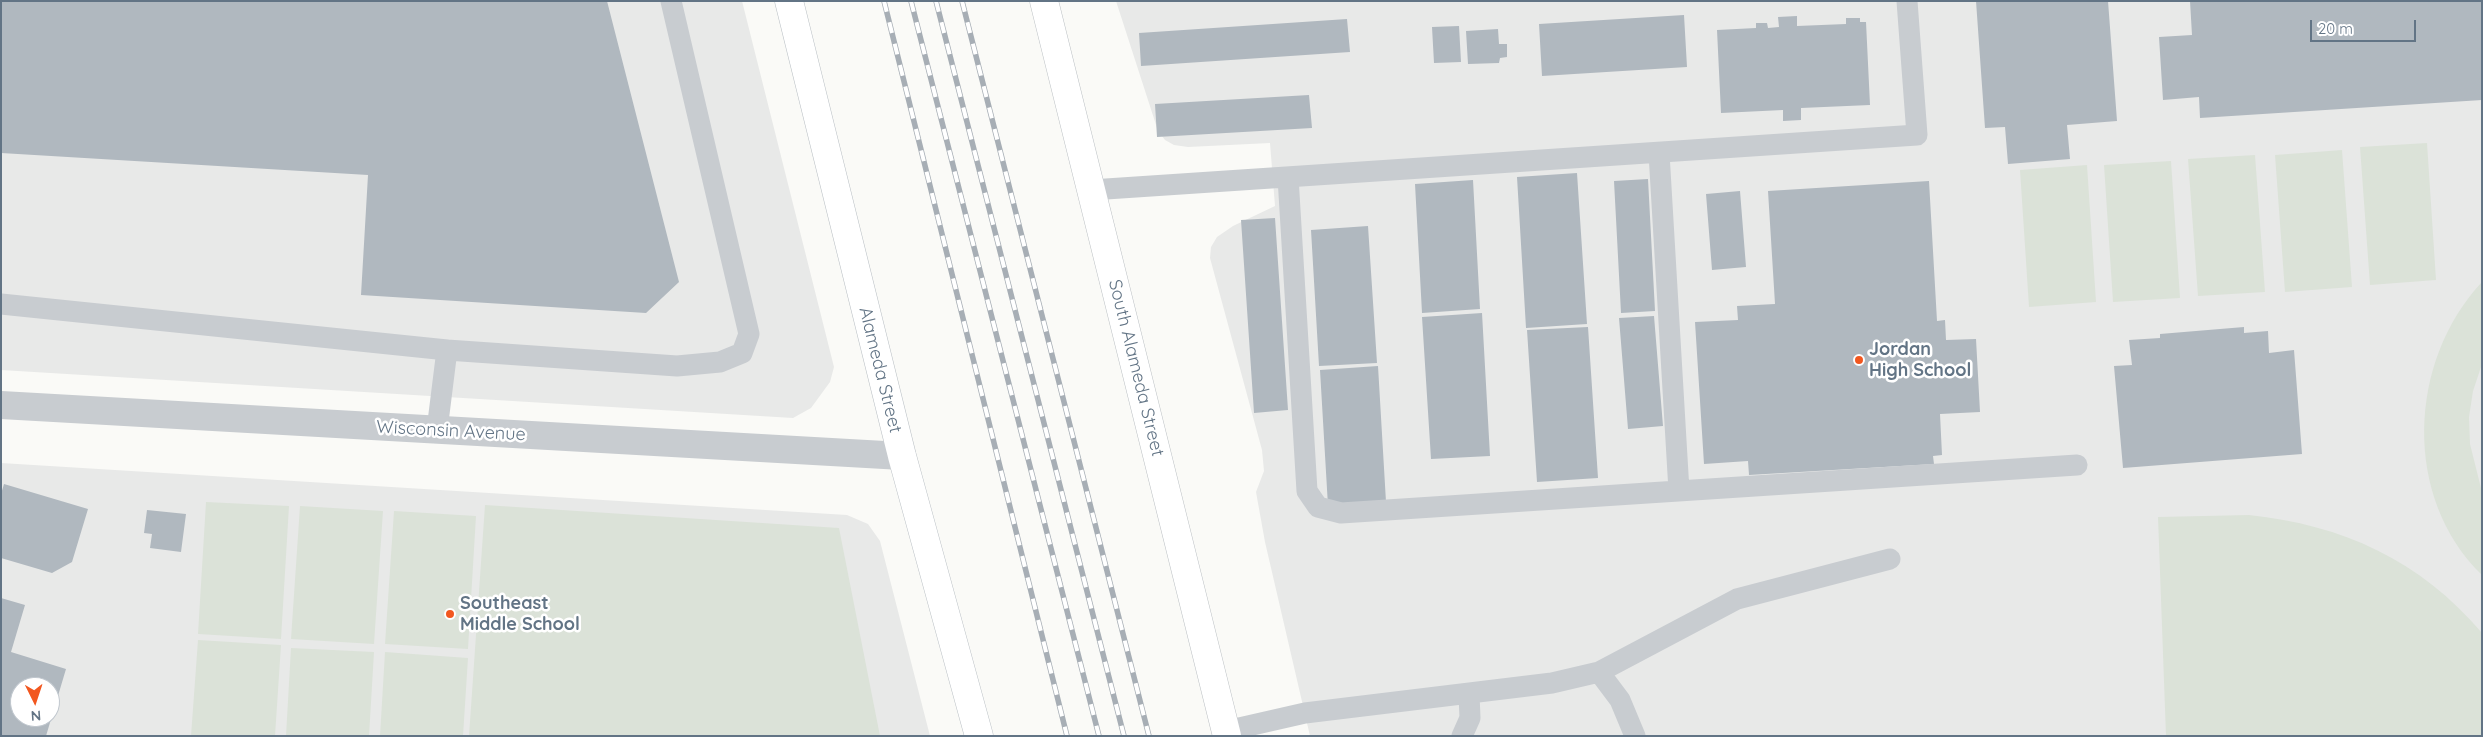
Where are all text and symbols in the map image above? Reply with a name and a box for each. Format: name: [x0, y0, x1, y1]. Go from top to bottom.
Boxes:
scale bar: [2313, 10, 2419, 42]
text: 20 m: [2318, 19, 2353, 38]
street label: South Alameda Street: [1104, 277, 1168, 459]
street label: Alameda Street: [854, 305, 906, 435]
place label: Jordan High School: [1869, 339, 1971, 382]
marker: Jordan High School: [1853, 354, 1865, 366]
street label: Wisconsin Avenue: [376, 416, 526, 446]
place label: Southeast Middle School: [460, 593, 580, 636]
marker: Southeast Middle School: [444, 608, 456, 620]
north arrow: [10, 677, 60, 727]
text: N: [30, 707, 42, 725]

